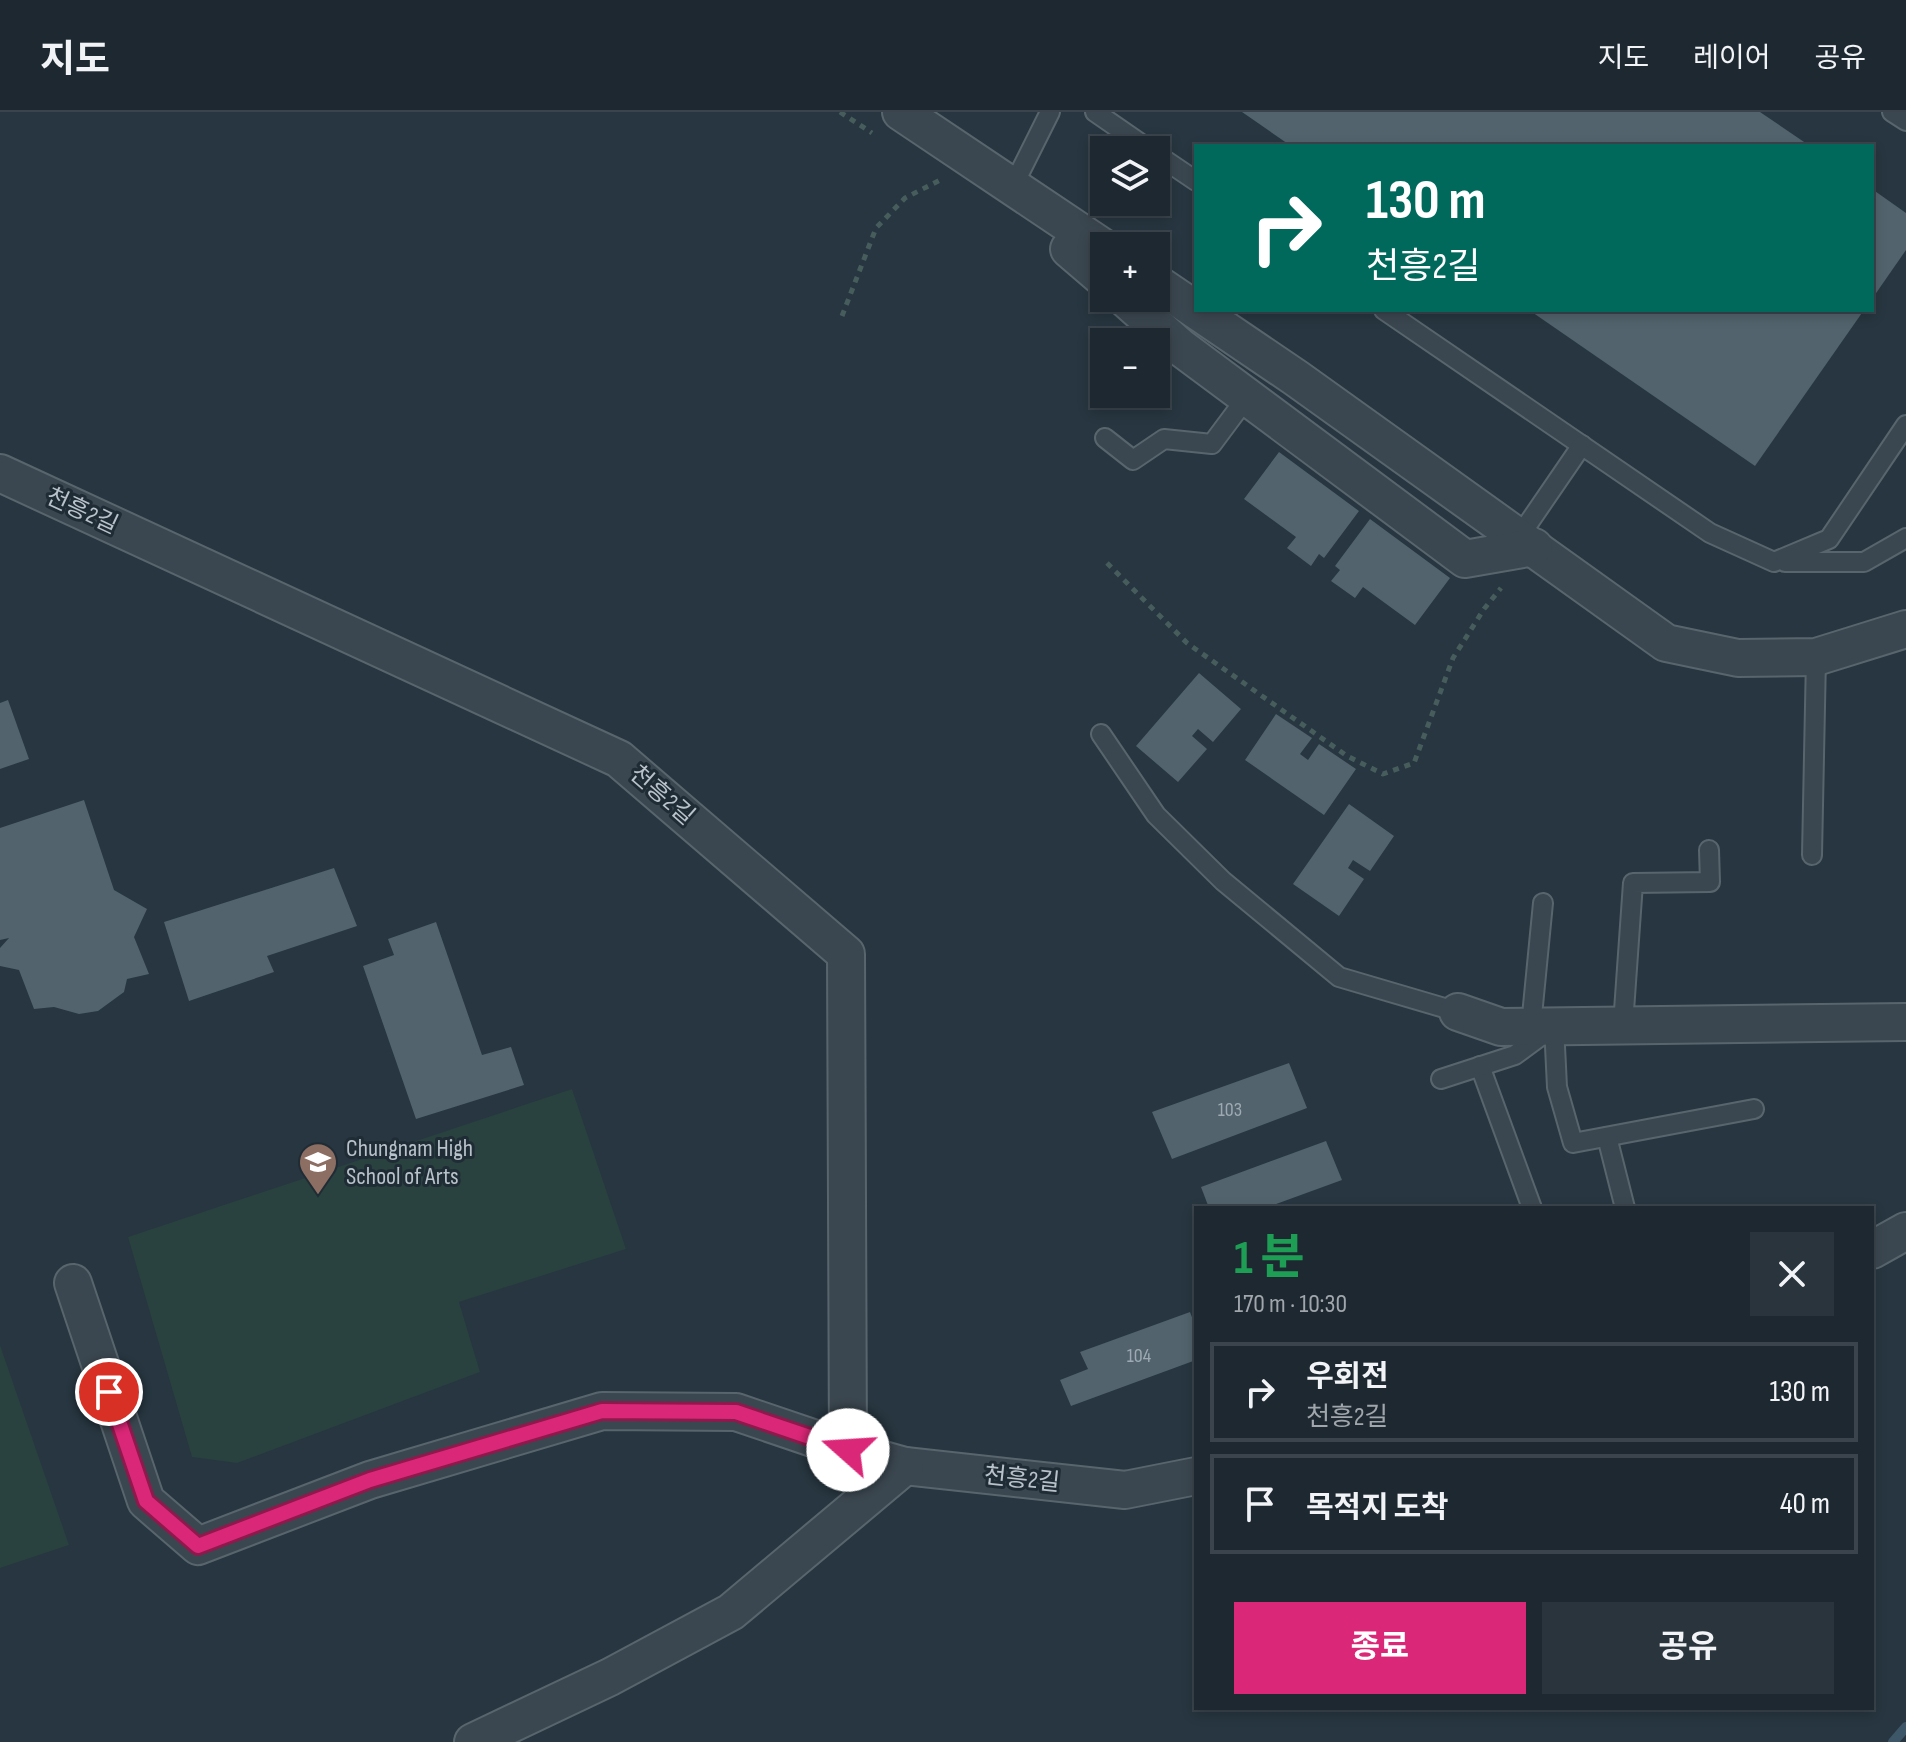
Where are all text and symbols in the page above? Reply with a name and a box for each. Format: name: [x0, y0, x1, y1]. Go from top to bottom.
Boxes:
text: 지도: [40, 38, 110, 83]
text: 지도: [1598, 42, 1649, 75]
text: 레이어: [1693, 42, 1770, 75]
text: 공유: [1814, 42, 1866, 75]
map controls: [1090, 136, 1170, 408]
button: layers: [1090, 136, 1170, 216]
text: 130 m: [1366, 168, 1486, 235]
icon: right: [1234, 176, 1338, 280]
button: +: [1090, 232, 1170, 312]
text: 천흥2길: [1366, 246, 1480, 289]
button: −: [1090, 328, 1170, 408]
street label: 천흥2길: [41, 482, 123, 540]
street label: 천흥2길: [624, 759, 700, 831]
house number: 103: [1218, 1098, 1242, 1122]
place label: Chungnam High School of Arts: [346, 1134, 473, 1191]
school or university icon: Chungnam High School of Arts: [297, 1141, 339, 1196]
text: 1 분: [1234, 1230, 1304, 1287]
button: close: [1750, 1232, 1834, 1316]
text: 170 m · 10:30: [1234, 1289, 1347, 1320]
house number: 104: [1127, 1344, 1151, 1368]
pin: [75, 1358, 143, 1426]
text: 우회전: [1306, 1359, 1389, 1395]
icon: arrive: [87, 1370, 131, 1414]
icon: right: [1238, 1370, 1282, 1414]
text: 130 m: [1770, 1374, 1830, 1410]
text: 천흥2길: [1306, 1402, 1388, 1433]
position arrow: [806, 1408, 890, 1492]
street label: 천흥2길: [983, 1461, 1061, 1497]
icon: arrive: [1238, 1482, 1282, 1526]
text: 40 m: [1780, 1486, 1830, 1522]
text: 목적지 도착: [1306, 1490, 1449, 1526]
button: 종료: [1234, 1602, 1526, 1694]
button: 공유: [1542, 1602, 1834, 1694]

